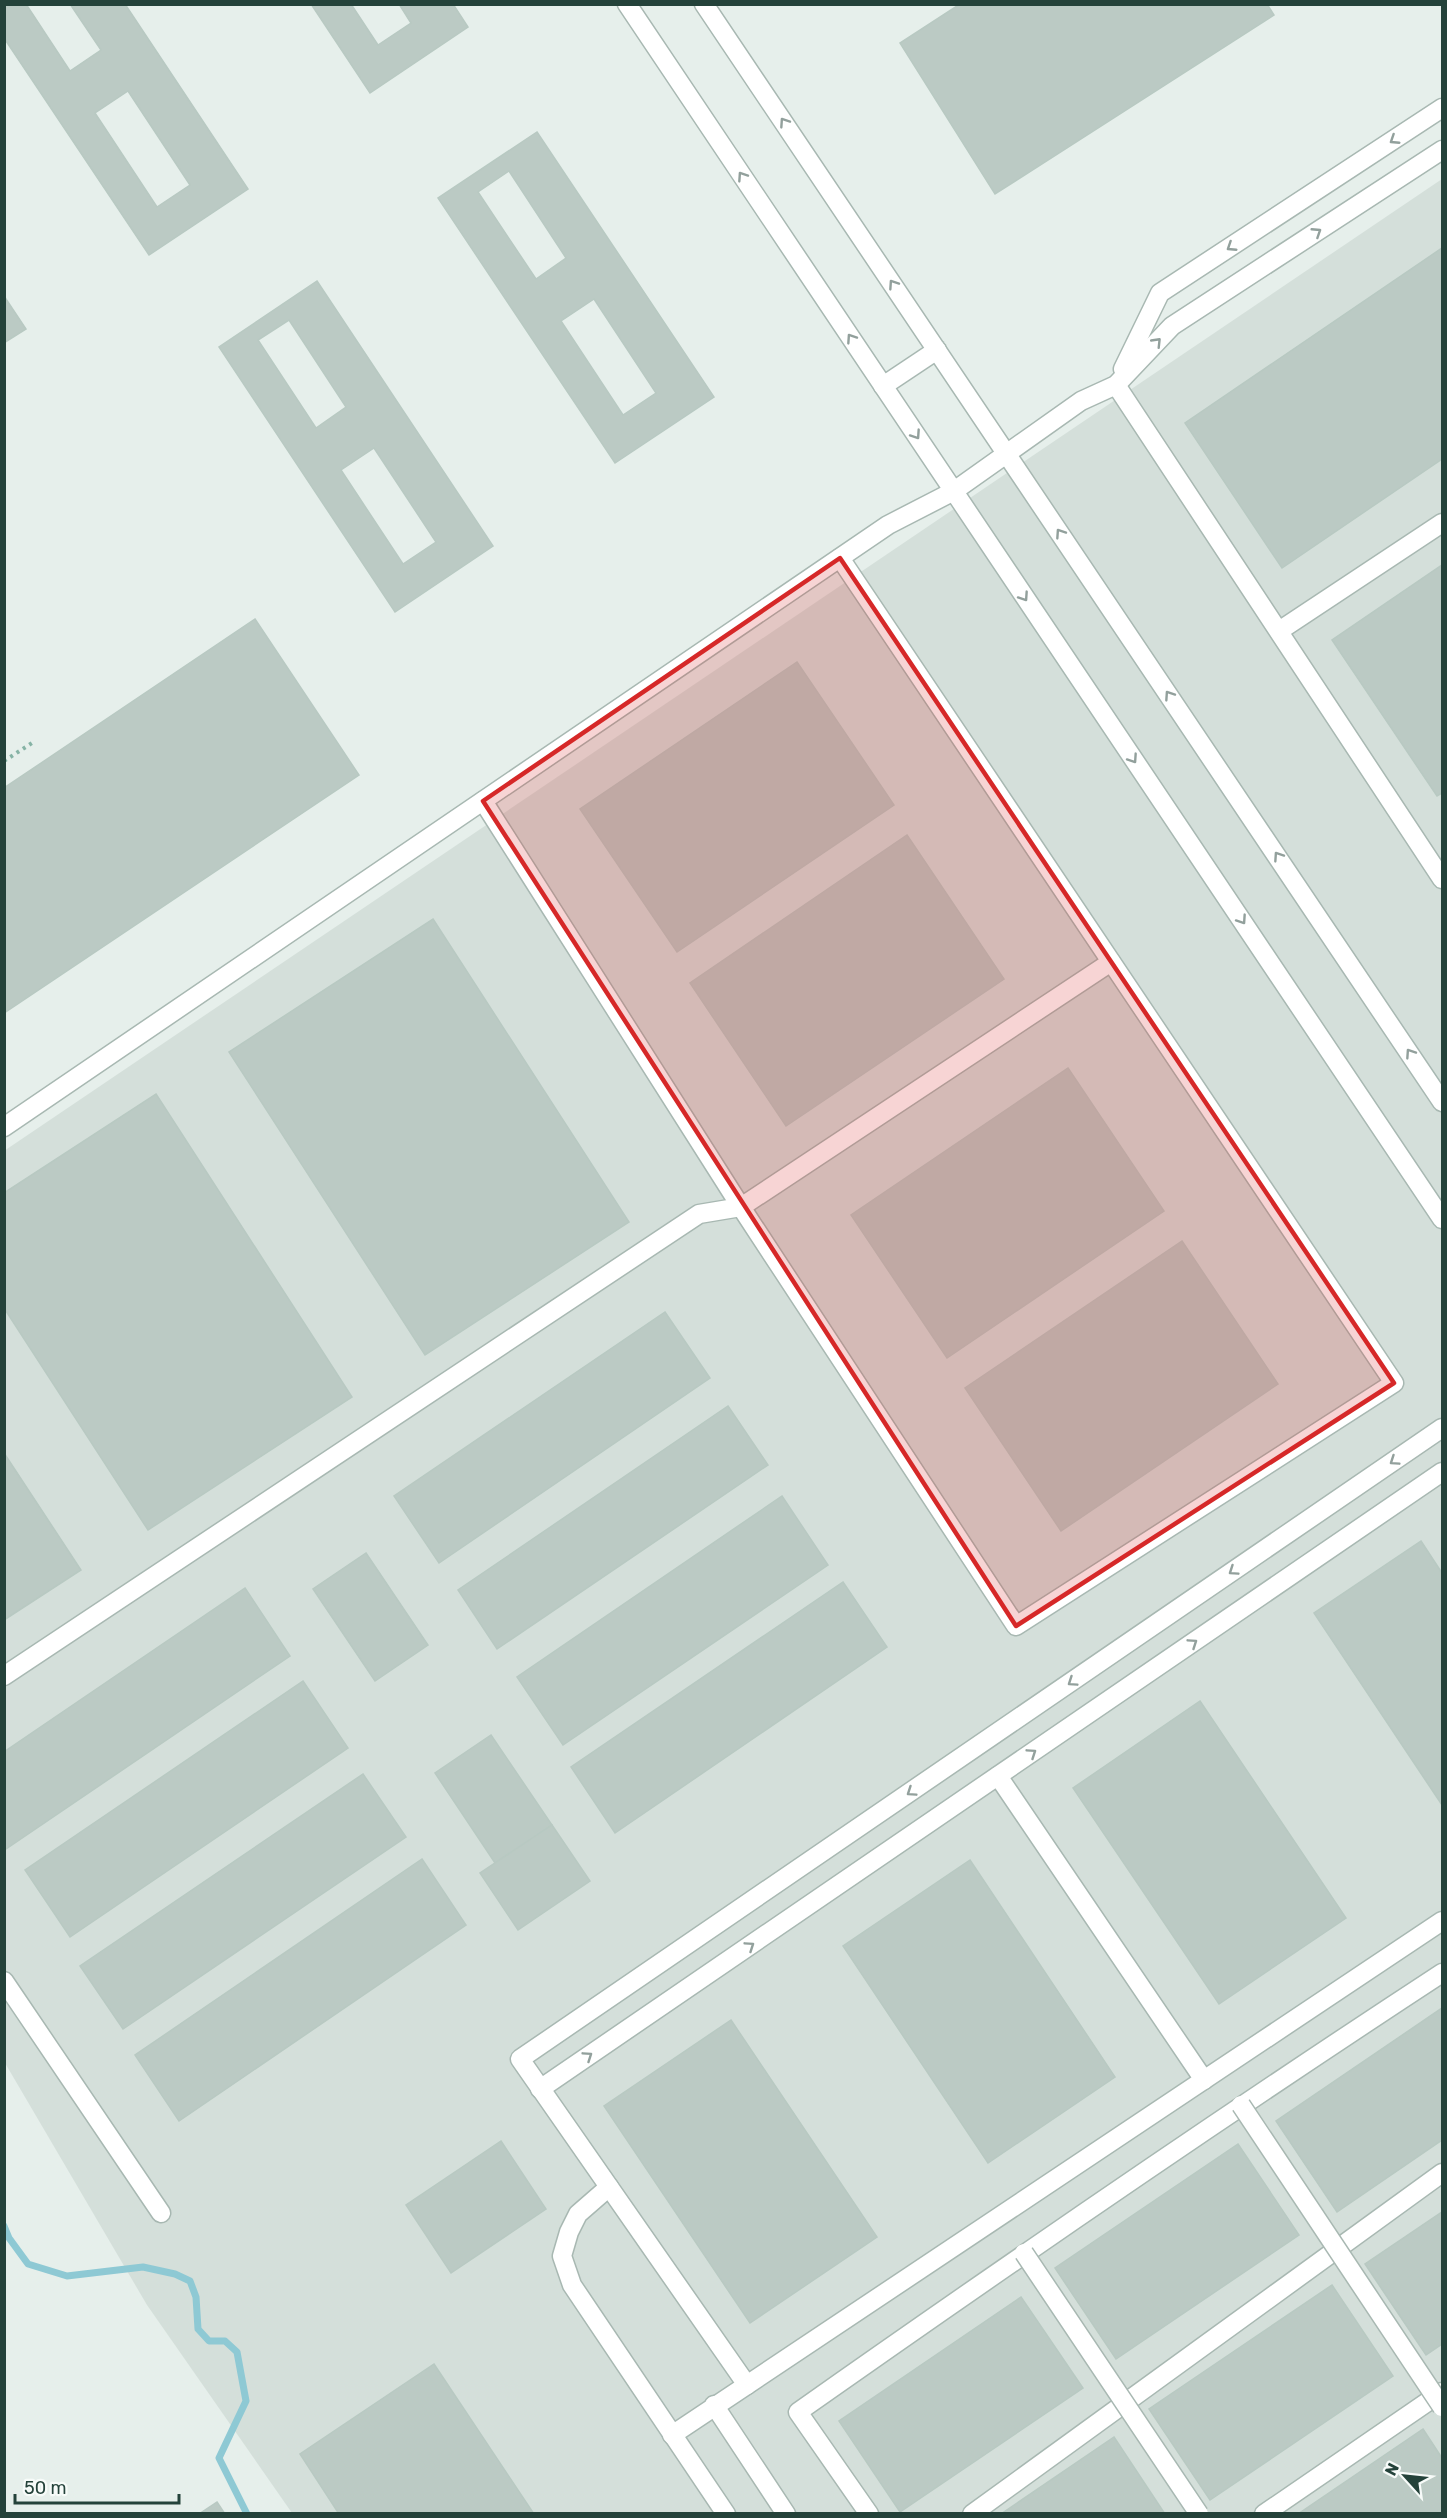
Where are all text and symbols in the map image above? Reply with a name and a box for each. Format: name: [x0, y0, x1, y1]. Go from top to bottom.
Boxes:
one-way arrow: [779, 118, 791, 128]
one-way arrow: [1389, 132, 1400, 143]
one-way arrow: [738, 171, 749, 182]
one-way arrow: [1310, 228, 1321, 239]
one-way arrow: [1226, 239, 1237, 250]
one-way arrow: [889, 279, 900, 290]
one-way arrow: [847, 333, 858, 344]
one-way arrow: [1149, 339, 1160, 350]
one-way arrow: [909, 428, 920, 439]
one-way arrow: [1056, 528, 1067, 539]
one-way arrow: [1017, 590, 1028, 601]
one-way arrow: [1165, 690, 1176, 701]
one-way arrow: [1126, 752, 1137, 763]
one-way arrow: [1274, 852, 1285, 863]
one-way arrow: [1235, 914, 1246, 925]
one-way arrow: [1406, 1049, 1417, 1060]
one-way arrow: [1390, 1454, 1401, 1465]
one-way arrow: [1229, 1564, 1240, 1575]
one-way arrow: [1186, 1639, 1197, 1650]
one-way arrow: [1068, 1674, 1079, 1685]
one-way arrow: [1025, 1749, 1036, 1760]
one-way arrow: [907, 1785, 918, 1796]
one-way arrow: [743, 1942, 754, 1953]
one-way arrow: [582, 2052, 593, 2063]
north arrow: [1375, 2446, 1435, 2506]
text: N: [1381, 2460, 1403, 2479]
scale bar: [15, 2467, 178, 2505]
text: 50 m: [24, 2477, 67, 2499]

